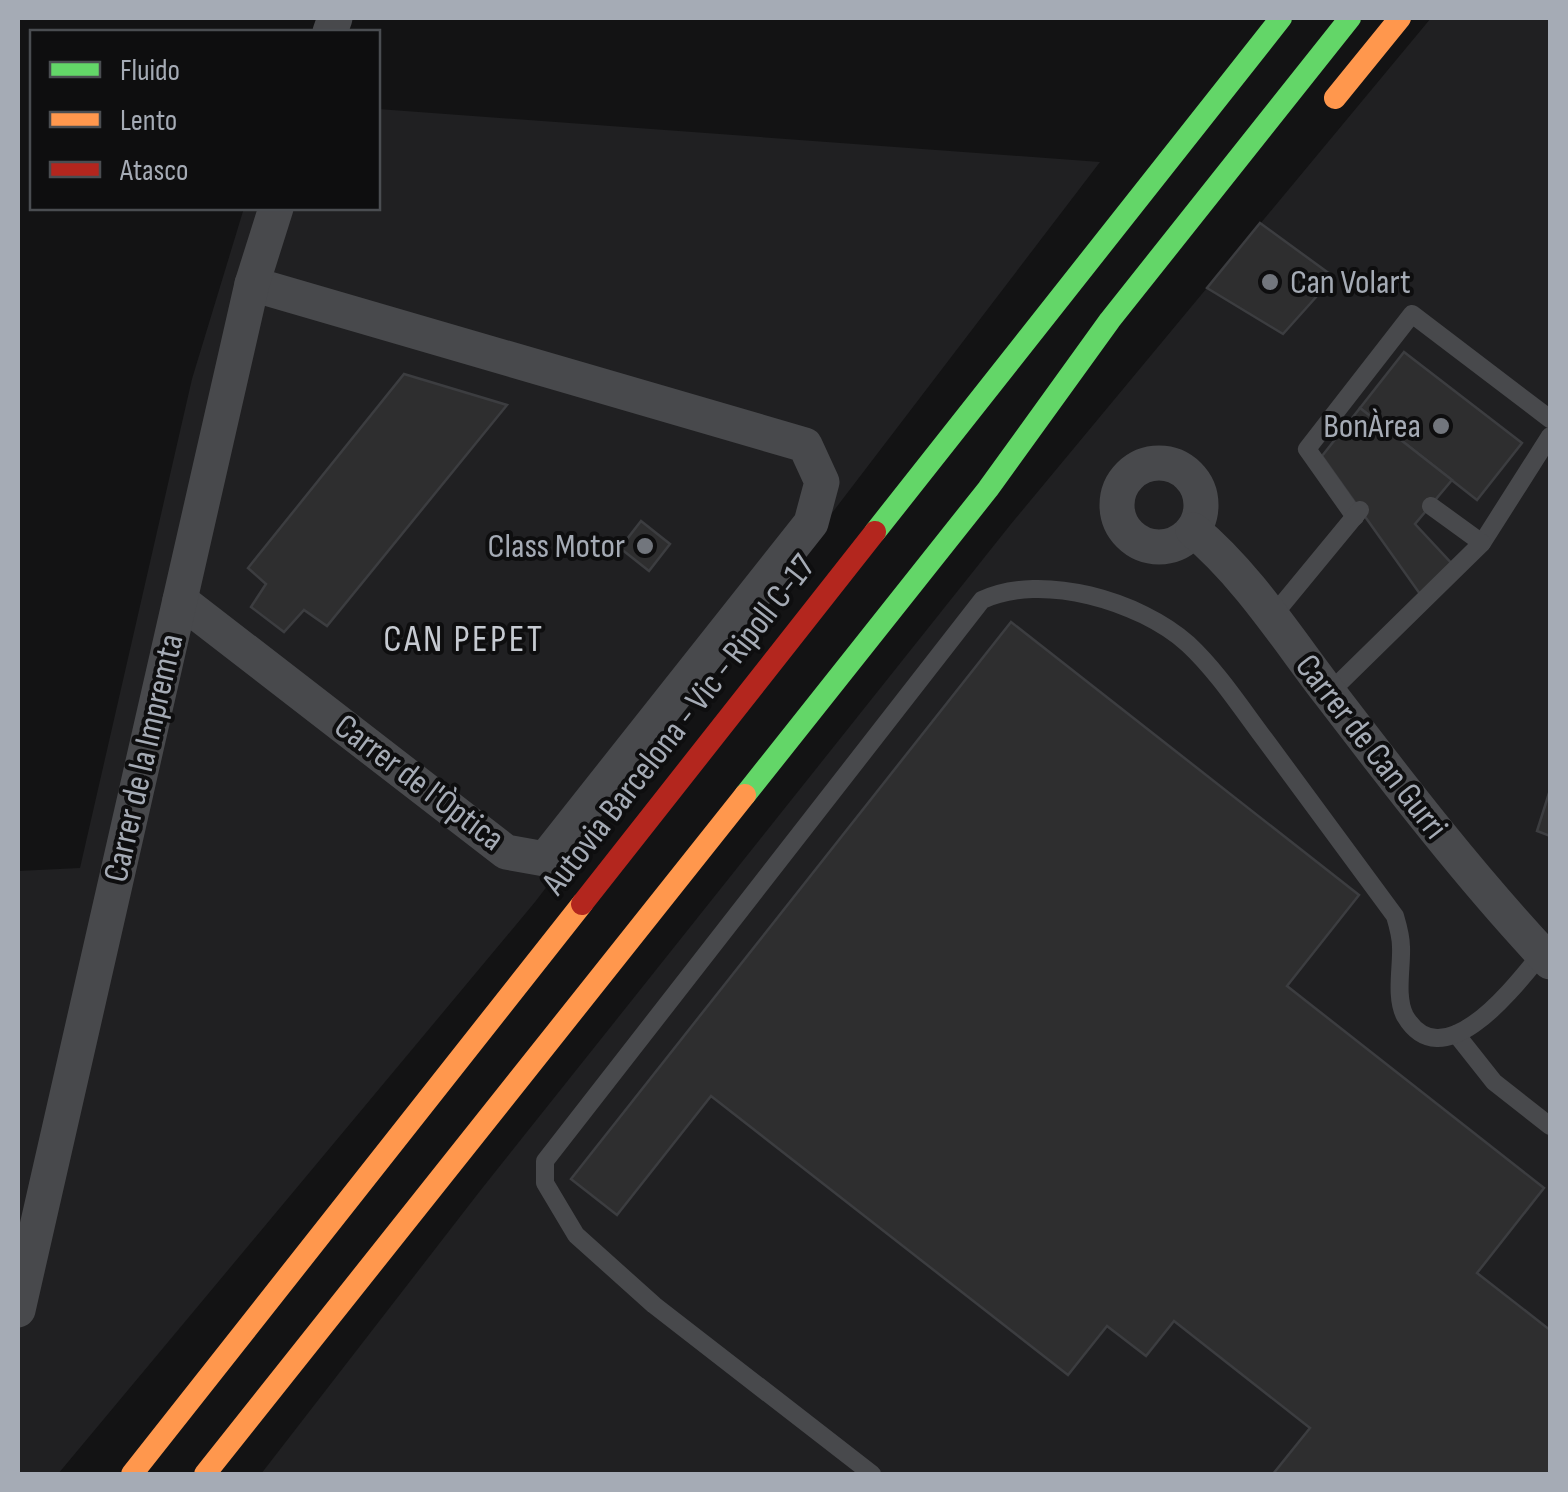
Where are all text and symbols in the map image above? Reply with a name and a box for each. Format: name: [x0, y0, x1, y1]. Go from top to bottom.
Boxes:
legend: [30, 30, 380, 210]
text: Fluido: [120, 53, 180, 89]
text: Lento: [120, 103, 177, 139]
text: Atasco: [119, 153, 189, 189]
place label: Can Volart: [1290, 261, 1411, 304]
marker: Can Volart: [1259, 271, 1281, 293]
place label: BonÀrea: [1323, 405, 1421, 448]
marker: BonÀrea: [1430, 415, 1452, 437]
place label: Class Motor: [487, 525, 625, 568]
marker: Class Motor: [634, 535, 656, 557]
street label: Autovia Barcelona - Vic - Ripoll C-17: [532, 546, 825, 904]
district label: CAN PEPET: [383, 617, 545, 662]
street label: Carrer de la Impremta: [95, 630, 193, 886]
street label: Carrer de Can Gurri: [1286, 646, 1456, 848]
street label: Carrer de l'Òptica: [326, 705, 512, 861]

